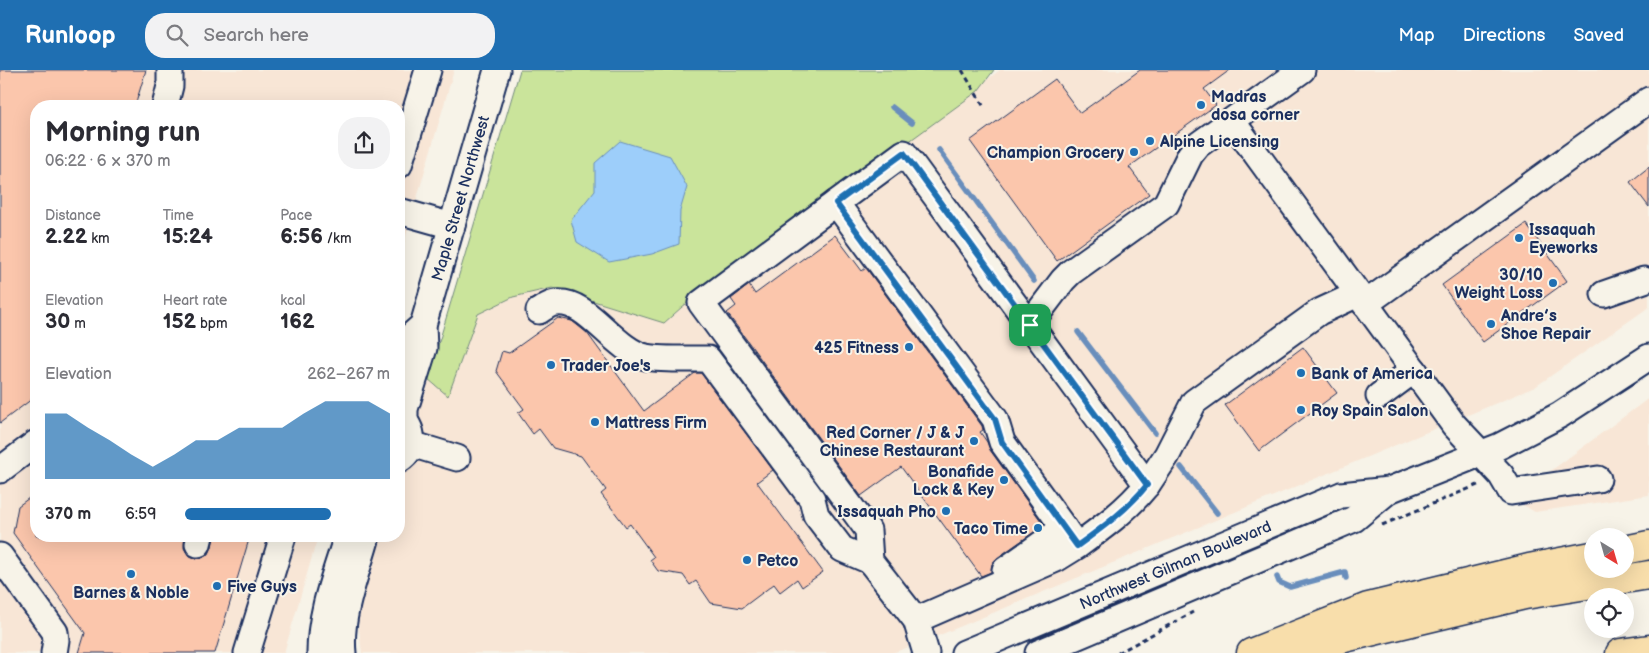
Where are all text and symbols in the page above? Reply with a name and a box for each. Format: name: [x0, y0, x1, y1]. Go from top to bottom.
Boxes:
search box: [145, 13, 495, 58]
text: Runloop: [25, 21, 115, 50]
icon: search: [163, 21, 191, 49]
text: Search here: [203, 24, 309, 47]
text: Map: [1399, 25, 1435, 46]
text: Directions: [1463, 25, 1545, 46]
text: Saved: [1573, 25, 1624, 46]
place label: Madras dosa corner: [1211, 88, 1300, 125]
marker: Madras dosa corner: [1195, 99, 1207, 111]
street label: Maple Street Northwest: [428, 114, 494, 283]
text: Morning run: [45, 116, 200, 149]
button: share: [338, 117, 390, 169]
place label: Alpine Licensing: [1159, 133, 1279, 152]
marker: Alpine Licensing: [1144, 135, 1156, 147]
place label: Champion Grocery: [987, 144, 1125, 163]
marker: Champion Grocery: [1128, 146, 1140, 158]
text: 06:22 · 6 × 370 m: [45, 152, 170, 171]
text: Distance: [45, 207, 101, 224]
text: Time: [163, 207, 194, 224]
text: Pace: [280, 207, 312, 224]
place label: Issaquah Eyeworks: [1529, 221, 1598, 258]
text: 2.22: [45, 224, 87, 249]
text: 15:24: [163, 224, 213, 249]
text: 6:56: [280, 224, 323, 249]
text: km: [87, 230, 110, 247]
text: /km: [323, 230, 351, 247]
marker: Issaquah Eyeworks: [1513, 232, 1525, 244]
place label: 30/10 Weight Loss: [1455, 266, 1543, 303]
marker: 30/10 Weight Loss: [1547, 277, 1559, 289]
text: Elevation: [45, 292, 103, 309]
text: Heart rate: [163, 292, 227, 309]
text: kcal: [280, 292, 305, 309]
pin: [1009, 304, 1051, 346]
place label: Andre’s Shoe Repair: [1500, 307, 1592, 344]
text: 30: [45, 309, 70, 334]
text: 152: [163, 309, 196, 334]
text: 162: [280, 309, 314, 334]
icon: arrive: [1016, 311, 1044, 339]
text: m: [70, 315, 86, 332]
text: bpm: [196, 315, 228, 332]
marker: Andre’s Shoe Repair: [1485, 318, 1497, 330]
place label: 425 Fitness: [814, 339, 899, 358]
marker: 425 Fitness: [903, 341, 915, 353]
place label: Trader Joe's: [561, 357, 651, 376]
marker: Trader Joe's: [545, 359, 557, 371]
text: Elevation: [45, 365, 112, 384]
text: 262–267 m: [307, 365, 390, 384]
place label: Bank of America: [1311, 365, 1433, 384]
marker: Bank of America: [1295, 367, 1307, 379]
place label: Roy Spain Salon: [1311, 402, 1428, 421]
marker: Roy Spain Salon: [1295, 404, 1307, 416]
place label: Mattress Firm: [605, 414, 707, 433]
marker: Mattress Firm: [589, 416, 601, 428]
place label: Red Corner / J & J Chinese Restaurant: [820, 424, 965, 461]
marker: Red Corner / J & J Chinese Restaurant: [968, 435, 980, 447]
place label: Bonafide Lock & Key: [913, 463, 995, 500]
marker: Bonafide Lock & Key: [998, 474, 1010, 486]
place label: Issaquah Pho: [837, 503, 936, 522]
text: 370 m: [45, 505, 91, 524]
text: 6:59: [125, 505, 156, 524]
marker: Issaquah Pho: [940, 505, 952, 517]
street label: Northwest Gilman Boulevard: [1077, 517, 1274, 614]
place label: Taco Time: [954, 520, 1028, 539]
marker: Taco Time: [1032, 522, 1044, 534]
north arrow: [1584, 528, 1634, 578]
map controls: [1584, 528, 1634, 638]
place label: Petco: [757, 552, 798, 571]
marker: Petco: [741, 554, 753, 566]
marker: Barnes & Noble: [125, 568, 137, 580]
place label: Five Guys: [227, 578, 297, 597]
marker: Five Guys: [211, 580, 223, 592]
place label: Barnes & Noble: [73, 584, 189, 603]
button: locate: [1584, 588, 1634, 638]

